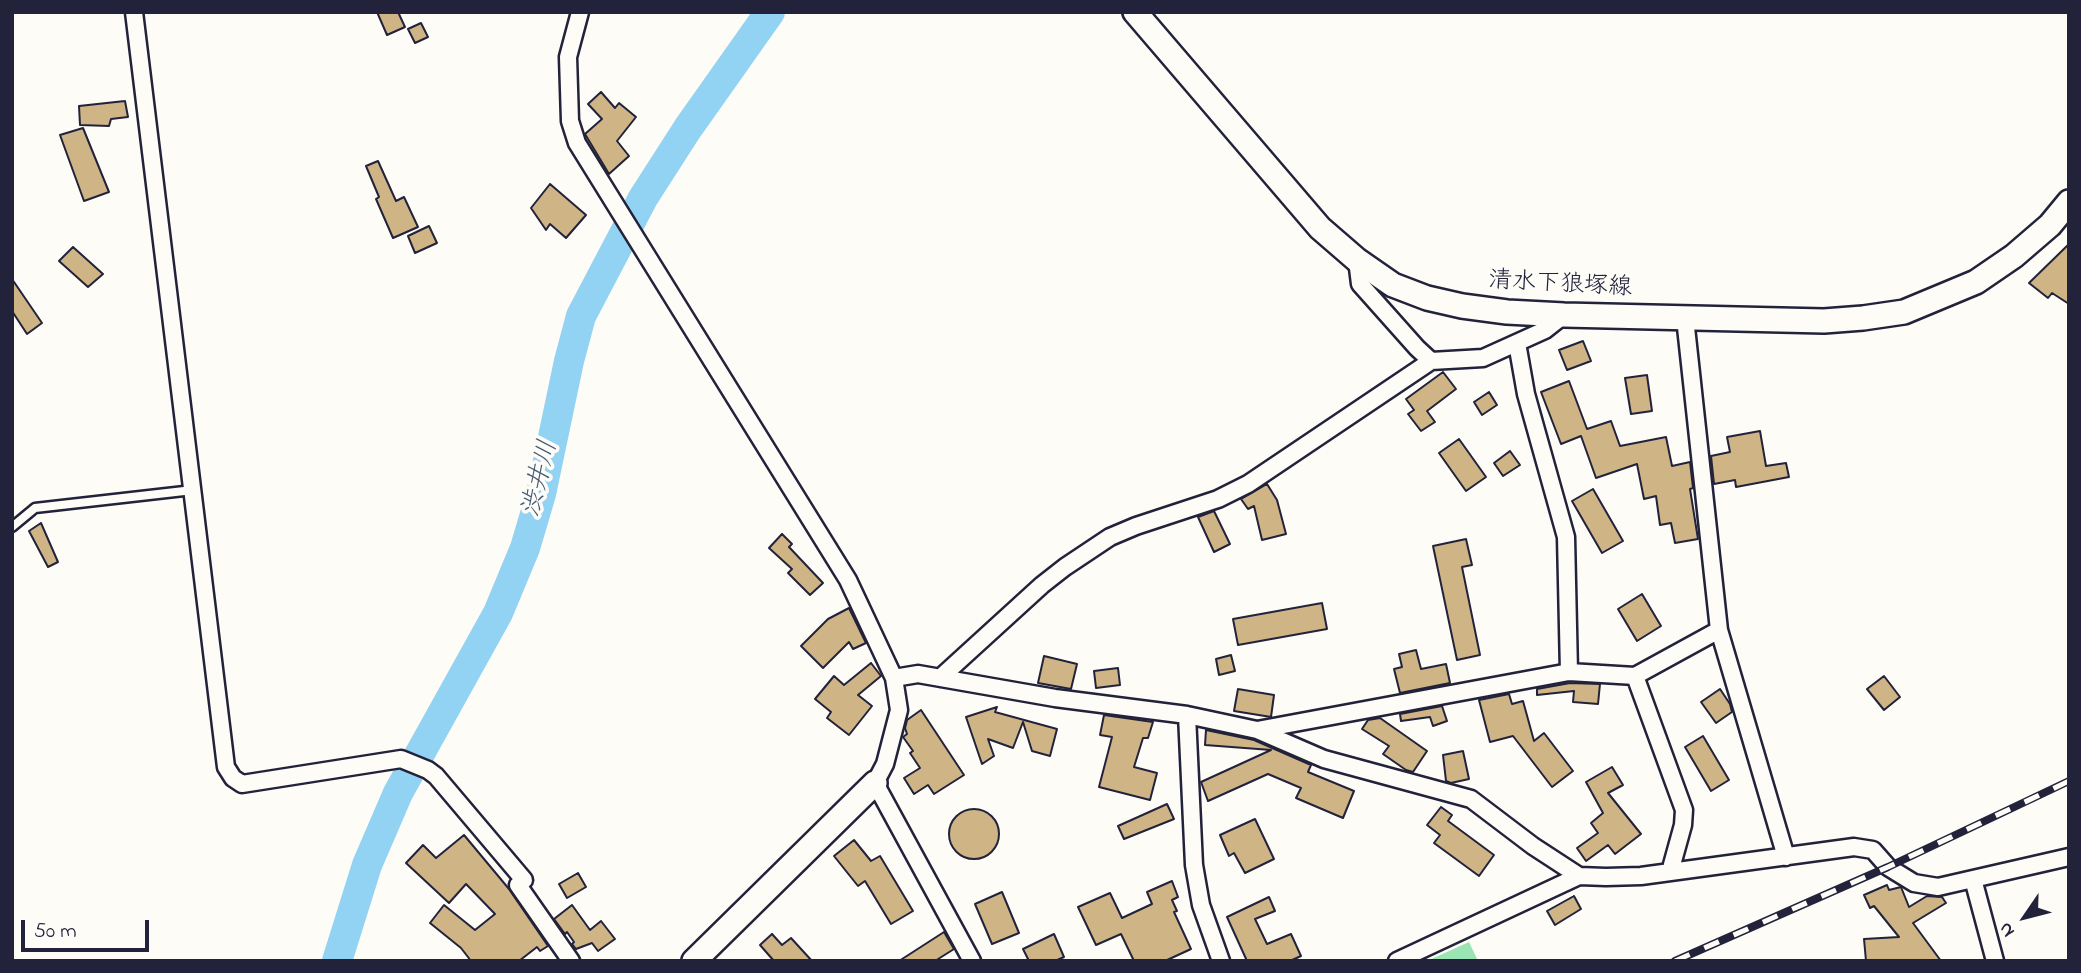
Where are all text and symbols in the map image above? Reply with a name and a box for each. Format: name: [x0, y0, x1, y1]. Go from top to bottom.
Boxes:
street label: 清水下狼塚線: [1487, 268, 1633, 304]
water label: 渋井川: [517, 437, 567, 521]
north arrow: [1990, 882, 2060, 952]
scale bar: [24, 906, 152, 950]
text: N: [1993, 916, 2022, 942]
text: 50 m: [34, 917, 77, 947]

